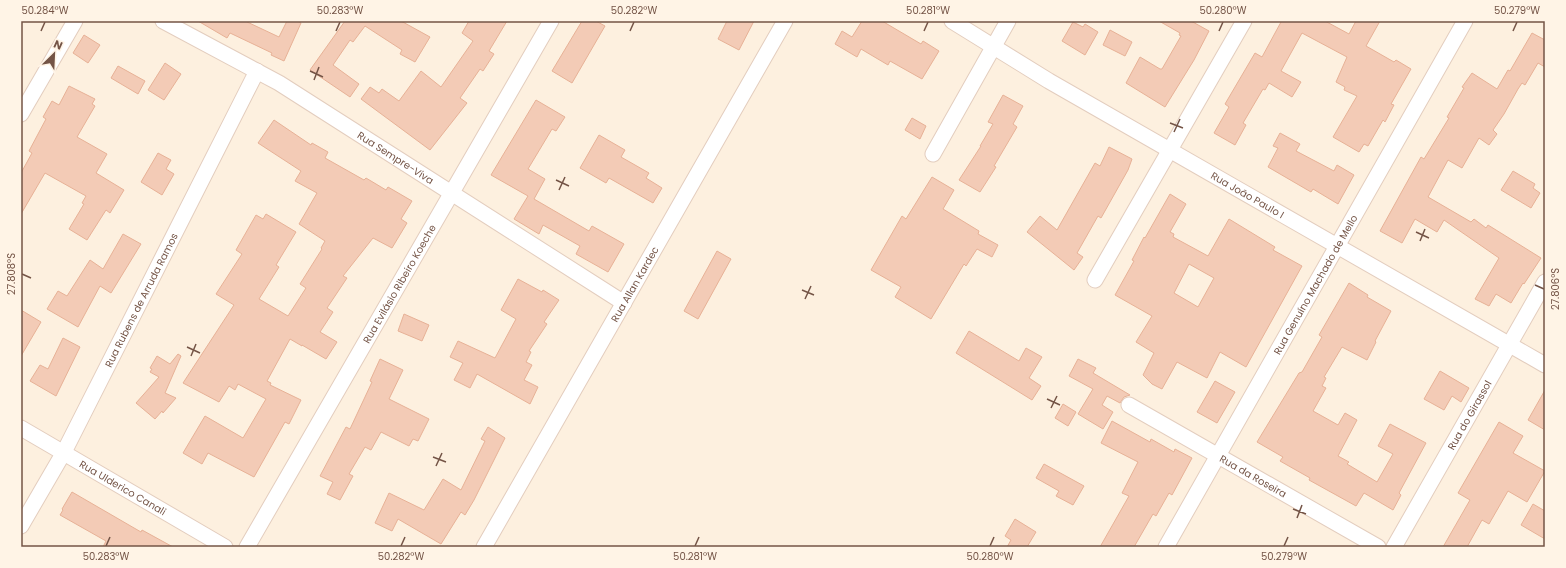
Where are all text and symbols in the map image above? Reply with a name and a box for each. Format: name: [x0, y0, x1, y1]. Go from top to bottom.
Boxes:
text: 50.284°W: [22, 3, 69, 18]
text: 50.283°W: [317, 3, 363, 18]
text: 50.282°W: [611, 3, 657, 18]
text: 50.281°W: [906, 3, 950, 18]
text: 50.280°W: [1200, 3, 1247, 18]
text: 50.279°W: [1494, 3, 1540, 18]
north arrow: [34, 34, 74, 74]
text: N: [51, 36, 65, 54]
street label: Rua Sempre-Viva: [355, 127, 437, 187]
street label: Rua João Paulo I: [1208, 168, 1287, 222]
street label: Rua Genuíno Machado de Mello: [1269, 212, 1361, 357]
street label: Rua Evilásio Ribeiro Koeche: [359, 221, 439, 346]
street label: Rua Rubens de Arruda Ramos: [101, 230, 181, 370]
street label: Rua Allan Kardec: [607, 243, 662, 325]
text: 27.808°S: [4, 253, 19, 295]
text: 27.806°S: [1548, 268, 1563, 310]
street label: Rua do Girassol: [1443, 377, 1495, 452]
street label: Rua da Roseira: [1217, 451, 1290, 501]
street label: Rua Ulderico Canali: [77, 456, 169, 519]
text: 50.283°W: [83, 549, 129, 564]
text: 50.282°W: [378, 549, 424, 564]
text: 50.281°W: [673, 549, 717, 564]
text: 50.280°W: [967, 549, 1014, 564]
text: 50.279°W: [1261, 549, 1307, 564]

